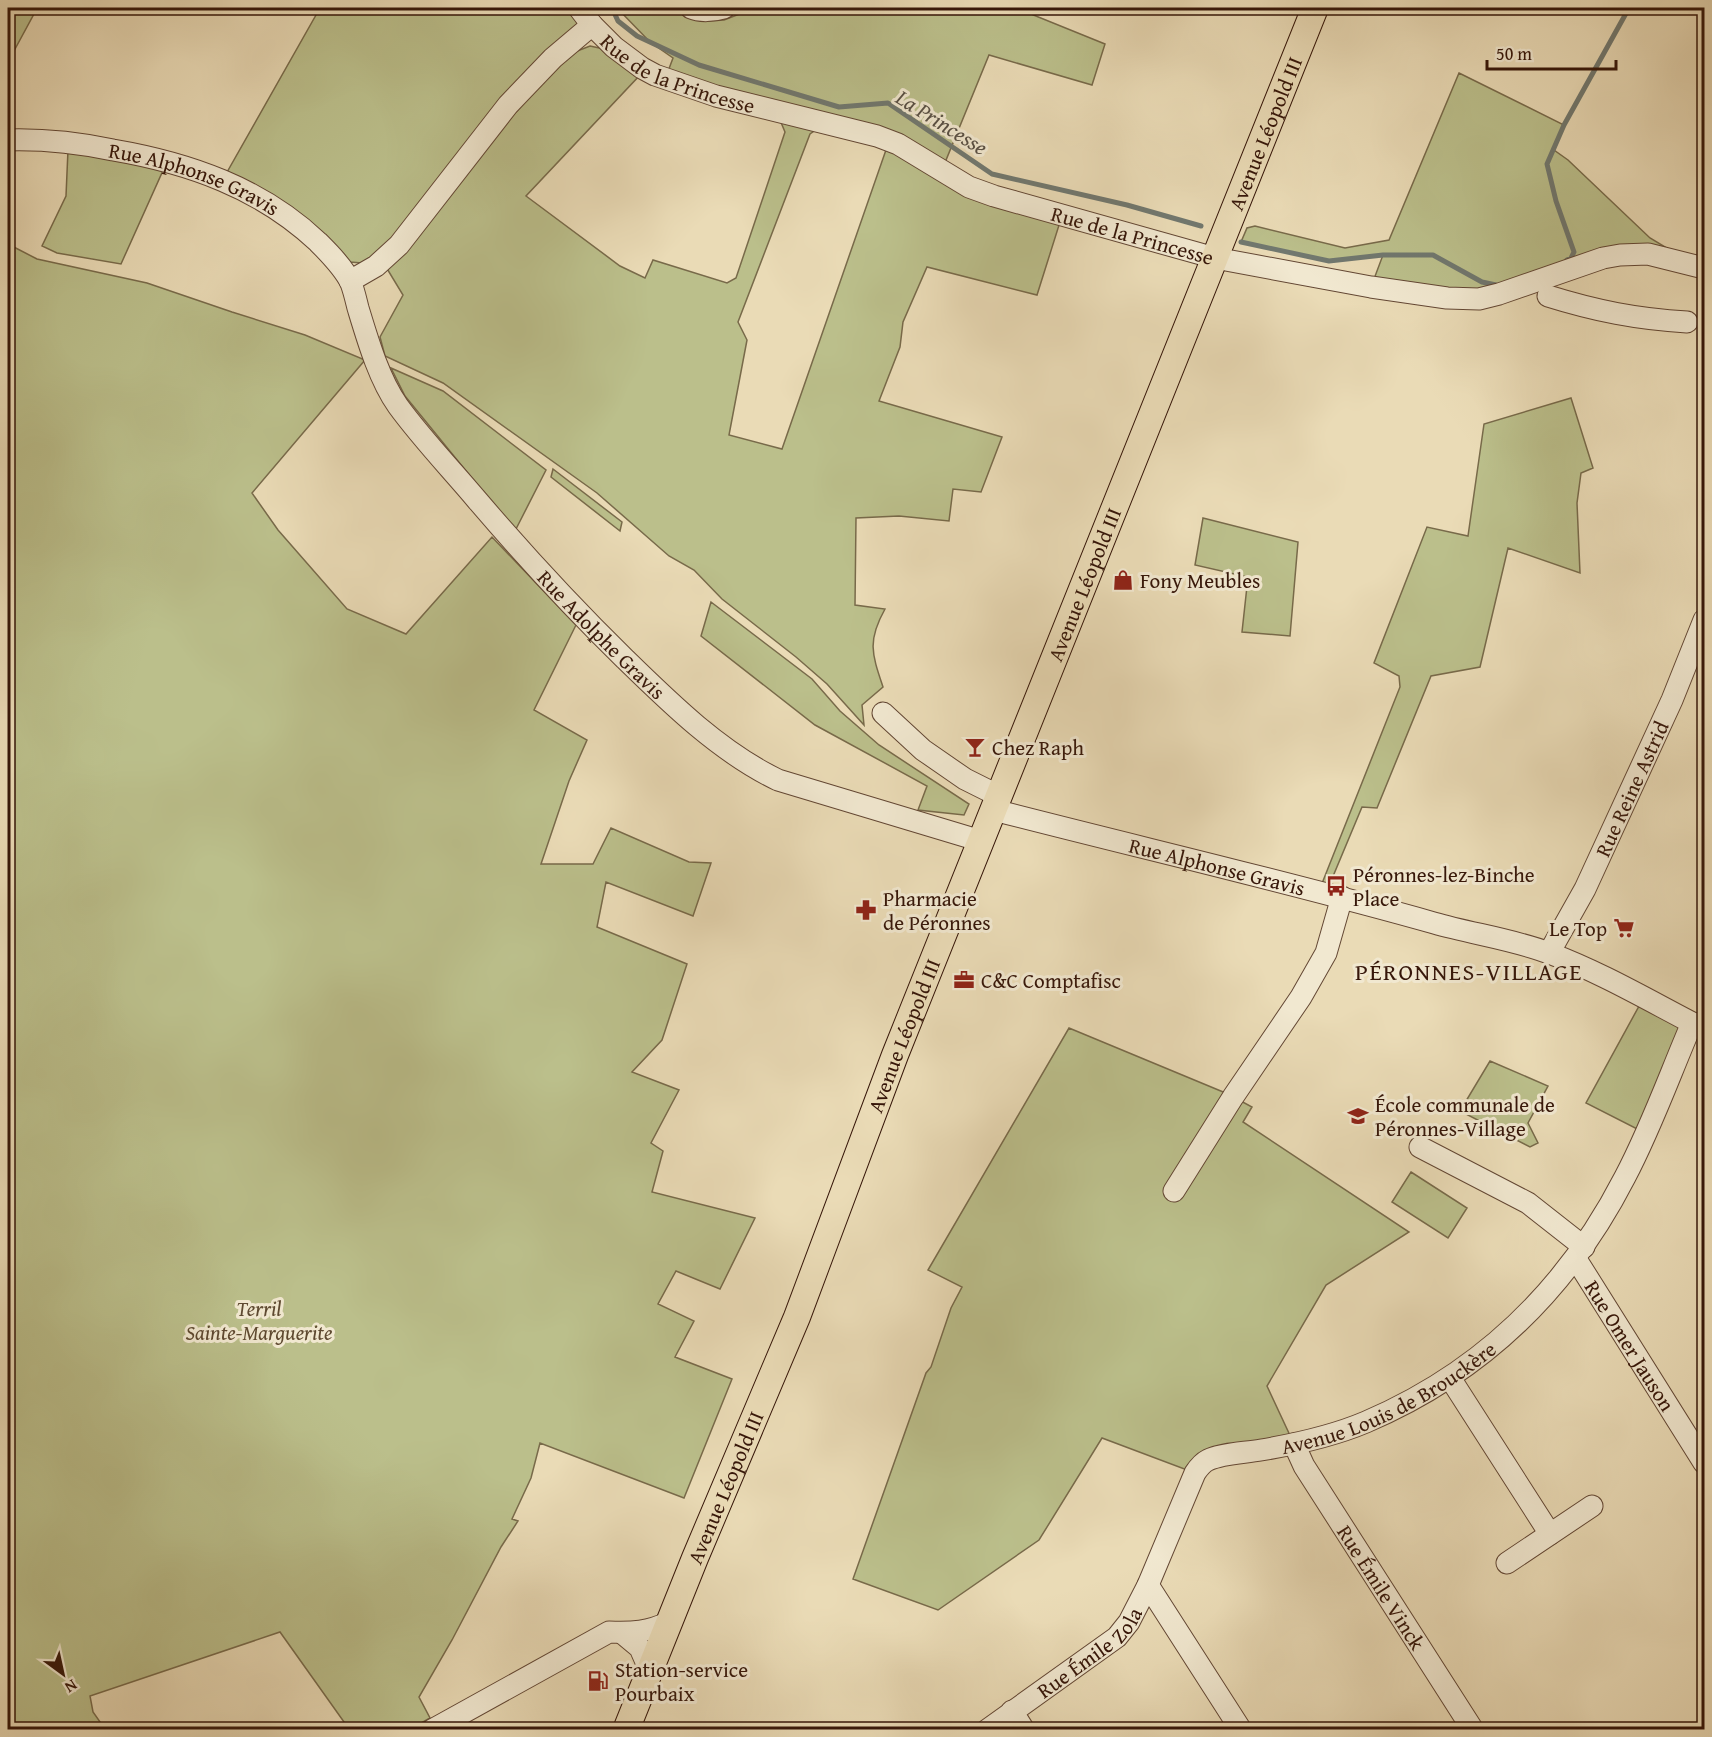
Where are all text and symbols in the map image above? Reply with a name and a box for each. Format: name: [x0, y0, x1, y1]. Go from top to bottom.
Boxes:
street label: Rue de la Princesse: [593, 26, 758, 121]
scale bar: [1487, 33, 1616, 71]
text: 50 m: [1496, 40, 1532, 67]
street label: Avenue Léopold III: [1220, 52, 1310, 215]
water label: La Princesse: [889, 81, 994, 163]
street label: Rue Alphonse Gravis: [107, 134, 286, 223]
street label: Rue de la Princesse: [1048, 197, 1218, 272]
street label: Avenue Léopold III: [1039, 503, 1129, 666]
street label: Rue Adolphe Gravis: [530, 563, 673, 706]
place label: Fony Meubles: [1140, 565, 1260, 596]
shop icon: Fony Meubles: [1111, 568, 1135, 592]
street label: Rue Reine Astrid: [1587, 715, 1676, 862]
place label: Chez Raph: [992, 732, 1084, 763]
bar icon: Chez Raph: [963, 735, 987, 759]
street label: Rue Alphonse Gravis: [1126, 829, 1308, 903]
place label: Péronnes-lez-Binche Place: [1353, 859, 1535, 914]
bus stop icon: Péronnes-lez-Binche Place: [1324, 874, 1348, 898]
place label: Pharmacie de Péronnes: [883, 883, 991, 938]
pharmacy icon: Pharmacie de Péronnes: [854, 898, 878, 922]
place label: Le Top: [1549, 913, 1607, 944]
supermarket icon: Le Top: [1612, 916, 1636, 940]
street label: Avenue Léopold III: [859, 954, 948, 1117]
district label: PÉRONNES-VILLAGE: [1355, 954, 1583, 989]
place label: C&C Comptafisc: [981, 965, 1121, 996]
office icon: C&C Comptafisc: [952, 968, 976, 992]
place label: École communale de Péronnes-Village: [1375, 1089, 1555, 1144]
school or university icon: École communale de Péronnes-Village: [1346, 1104, 1370, 1128]
street label: Rue Omer Jauson: [1577, 1274, 1683, 1417]
park label: Terril Sainte-Marguerite: [186, 1293, 332, 1348]
street label: Avenue Louis de Brouckère: [1279, 1333, 1502, 1462]
street label: Avenue Léopold III: [679, 1406, 771, 1569]
street label: Rue Émile Vinck: [1330, 1518, 1433, 1656]
street label: Rue Émile Zola: [1030, 1602, 1150, 1705]
north arrow: [33, 1644, 93, 1704]
place label: Station-service Pourbaix: [615, 1654, 748, 1709]
fuel station icon: Station-service Pourbaix: [586, 1669, 610, 1693]
text: N: [60, 1674, 82, 1700]

